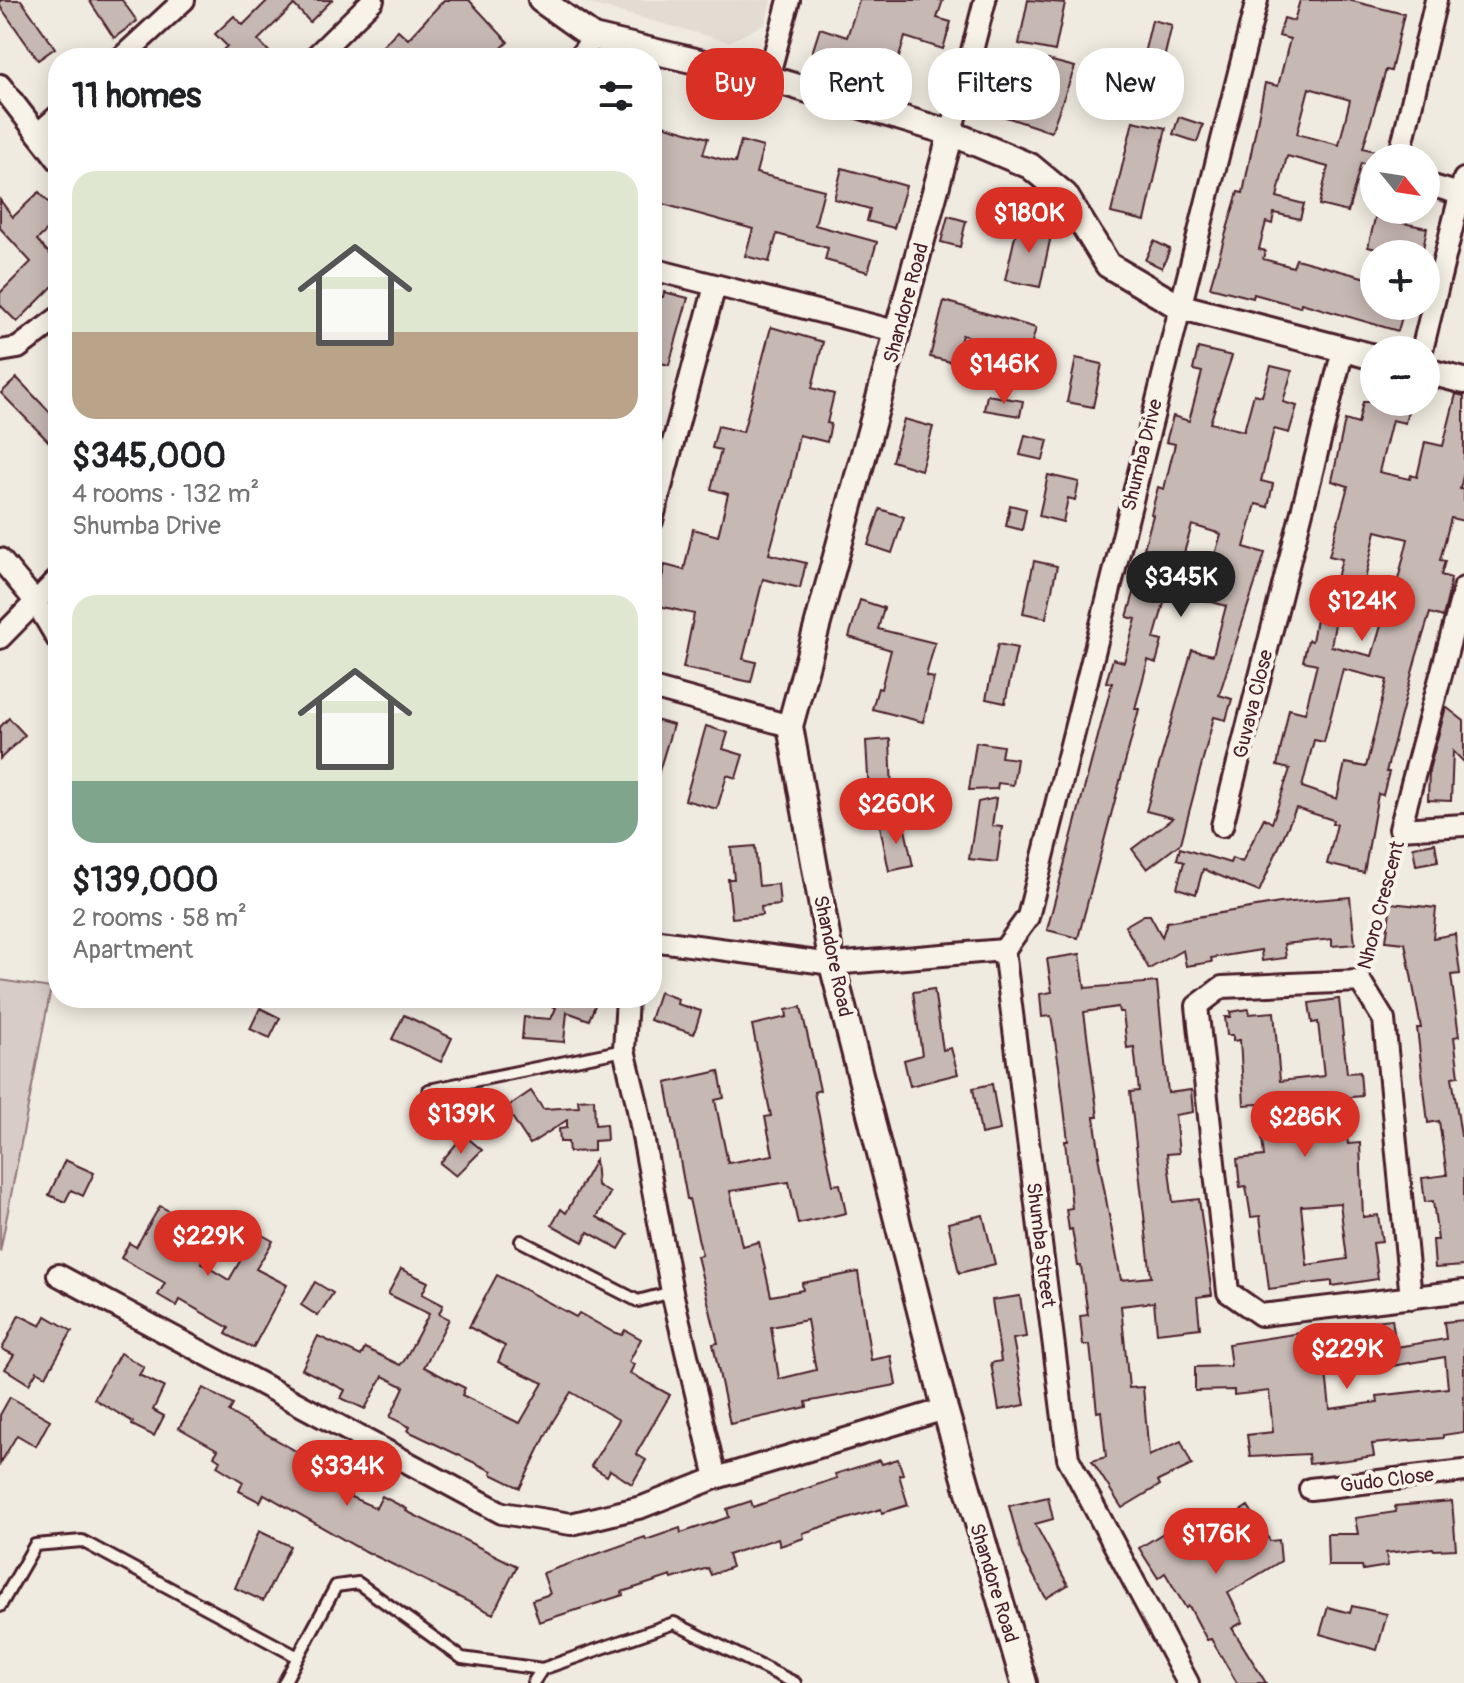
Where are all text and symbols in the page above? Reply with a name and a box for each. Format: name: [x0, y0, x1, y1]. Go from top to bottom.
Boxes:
chip: Buy: [686, 48, 784, 120]
chip: Rent: [800, 48, 912, 120]
chip: Filters: [928, 48, 1060, 120]
chip: New: [1076, 48, 1184, 120]
icon: filters: [594, 74, 638, 118]
text: 11 homes: [72, 75, 201, 118]
north arrow: [1360, 144, 1440, 224]
map controls: [1360, 144, 1440, 416]
pin: $180K: [973, 187, 1085, 255]
text: $180K: [994, 197, 1064, 229]
icon: home: [283, 223, 427, 367]
street label: Shandore Road: [878, 240, 934, 366]
button: +: [1360, 240, 1440, 320]
button: −: [1360, 336, 1440, 416]
pin: $146K: [948, 338, 1060, 406]
text: $146K: [969, 348, 1039, 380]
street label: Shumba Drive: [1116, 396, 1168, 514]
text: $345,000: [72, 435, 226, 478]
text: 4 rooms · 132 m²: [72, 478, 260, 510]
text: Shumba Drive: [72, 510, 221, 542]
pin: $345K: [1125, 551, 1237, 619]
text: $345K: [1144, 561, 1218, 593]
pin: $124K: [1306, 575, 1418, 643]
text: $124K: [1327, 585, 1397, 617]
icon: home: [283, 647, 427, 791]
street label: Guvava Close: [1227, 647, 1279, 761]
pin: $260K: [840, 778, 952, 846]
text: $260K: [857, 788, 935, 820]
street label: Nhoro Crescent: [1352, 837, 1410, 972]
text: $139,000: [72, 859, 219, 902]
street label: Shandore Road: [808, 893, 858, 1019]
text: 2 rooms · 58 m²: [72, 902, 247, 934]
text: Apartment: [72, 934, 193, 966]
pin: $139K: [405, 1088, 517, 1156]
pin: $286K: [1249, 1091, 1361, 1159]
text: $139K: [427, 1098, 495, 1130]
text: $286K: [1269, 1101, 1341, 1133]
street label: Shumba Street: [1021, 1181, 1061, 1310]
pin: $229K: [152, 1210, 264, 1278]
text: $229K: [172, 1220, 244, 1252]
pin: $229K: [1291, 1323, 1403, 1391]
text: $229K: [1311, 1333, 1383, 1365]
pin: $334K: [291, 1440, 403, 1508]
text: $334K: [310, 1450, 384, 1482]
street label: Gudo Close: [1339, 1462, 1436, 1498]
pin: $176K: [1160, 1508, 1272, 1576]
text: $176K: [1182, 1518, 1250, 1550]
street label: Shandore Road: [964, 1520, 1024, 1646]

